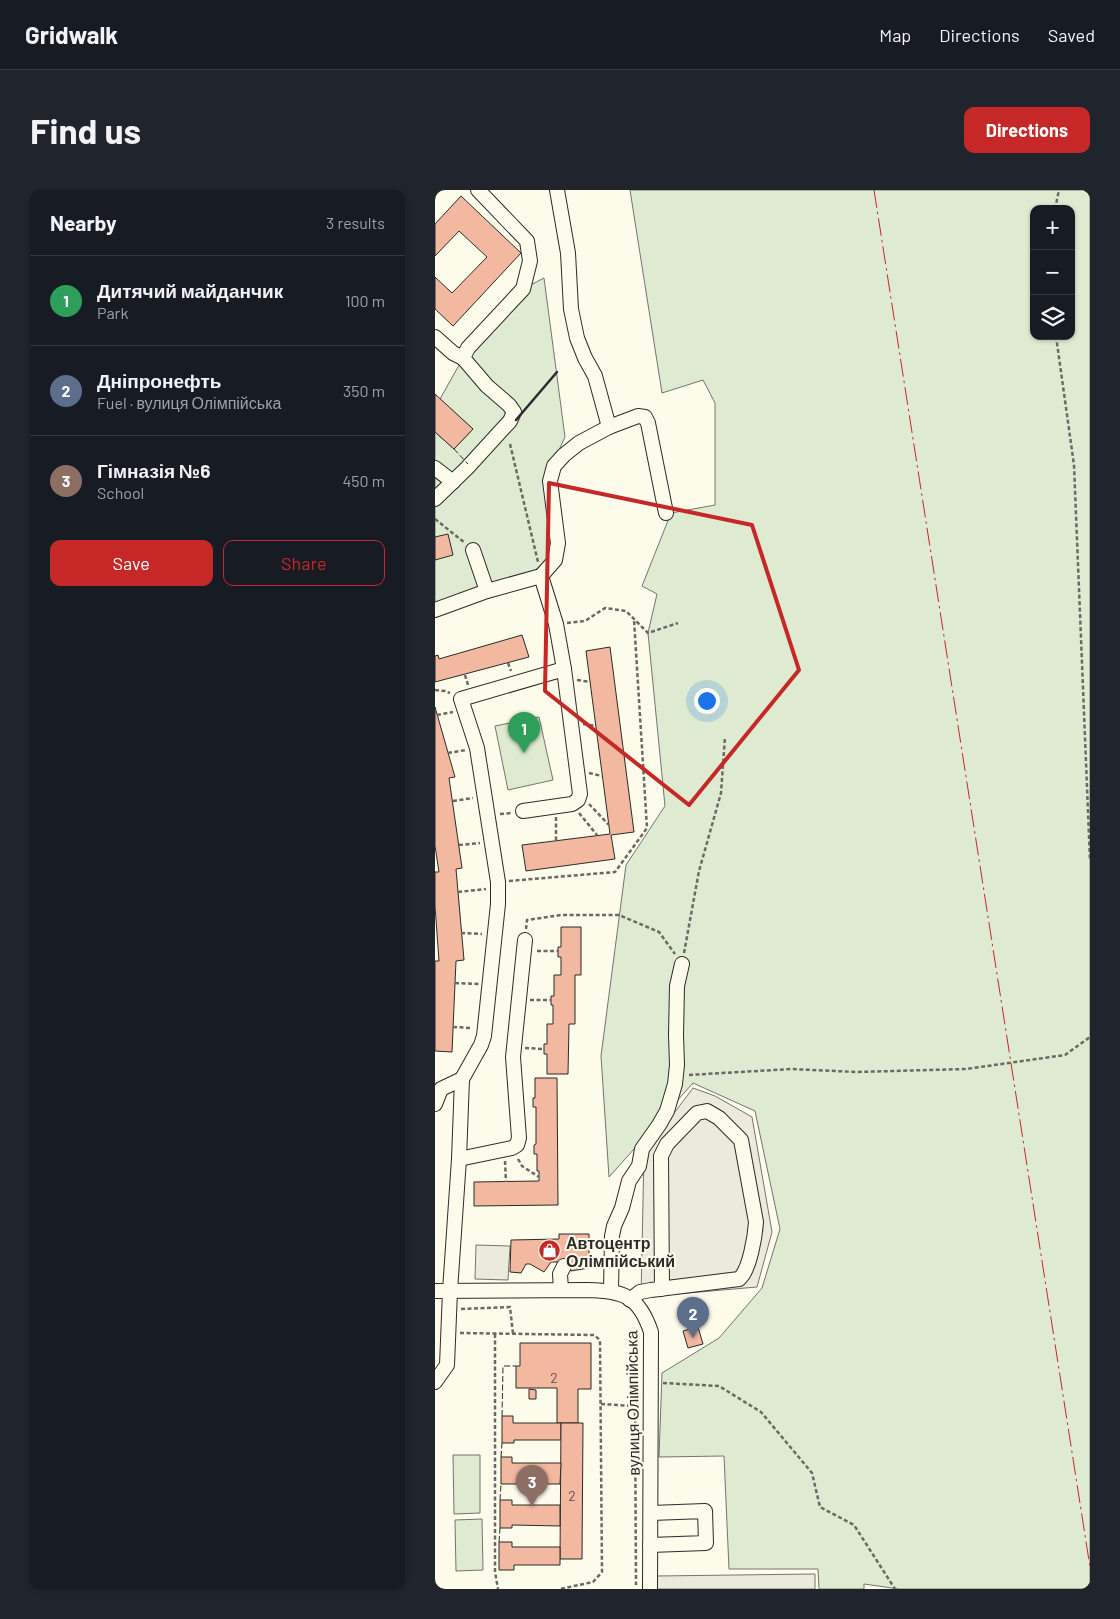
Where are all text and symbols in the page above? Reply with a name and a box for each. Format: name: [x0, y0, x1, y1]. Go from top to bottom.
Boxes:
text: Gridwalk: [25, 20, 118, 49]
text: Map: [879, 24, 911, 46]
text: Directions: [939, 24, 1020, 46]
text: Saved: [1048, 24, 1095, 46]
button: Directions: [964, 107, 1090, 153]
text: Find us: [30, 109, 141, 151]
map controls: [1030, 205, 1075, 340]
button: +: [1030, 205, 1075, 250]
text: Nearby: [50, 210, 116, 235]
text: 3 results: [326, 213, 385, 232]
button: −: [1030, 250, 1075, 295]
text: Дитячий майданчик: [97, 279, 283, 302]
text: 1: [63, 291, 69, 310]
text: 100 m: [345, 291, 385, 310]
button: layers: [1030, 295, 1075, 340]
text: Park: [97, 303, 128, 322]
text: Дніпронефть: [97, 369, 221, 392]
text: 2: [62, 381, 70, 400]
text: 350 m: [343, 381, 385, 400]
text: Fuel · вулиця Олімпійська: [97, 393, 281, 412]
text: Гімназія №6: [97, 459, 210, 482]
text: 3: [62, 471, 70, 490]
text: 450 m: [342, 471, 385, 490]
text: School: [97, 483, 144, 502]
button: Save: [50, 540, 213, 586]
button: Share: [223, 540, 385, 586]
your location: [694, 688, 720, 714]
pin: 1: [508, 712, 540, 753]
place label: Автоцентр Олімпійський: [566, 1233, 675, 1270]
shop icon: Автоцентр Олімпійський: [538, 1239, 562, 1263]
pin: 2: [677, 1297, 709, 1338]
street label: вулиця Олімпійська: [621, 1330, 643, 1476]
house number: 2: [550, 1369, 558, 1386]
pin: 3: [516, 1465, 548, 1506]
house number: 2: [568, 1487, 576, 1504]

